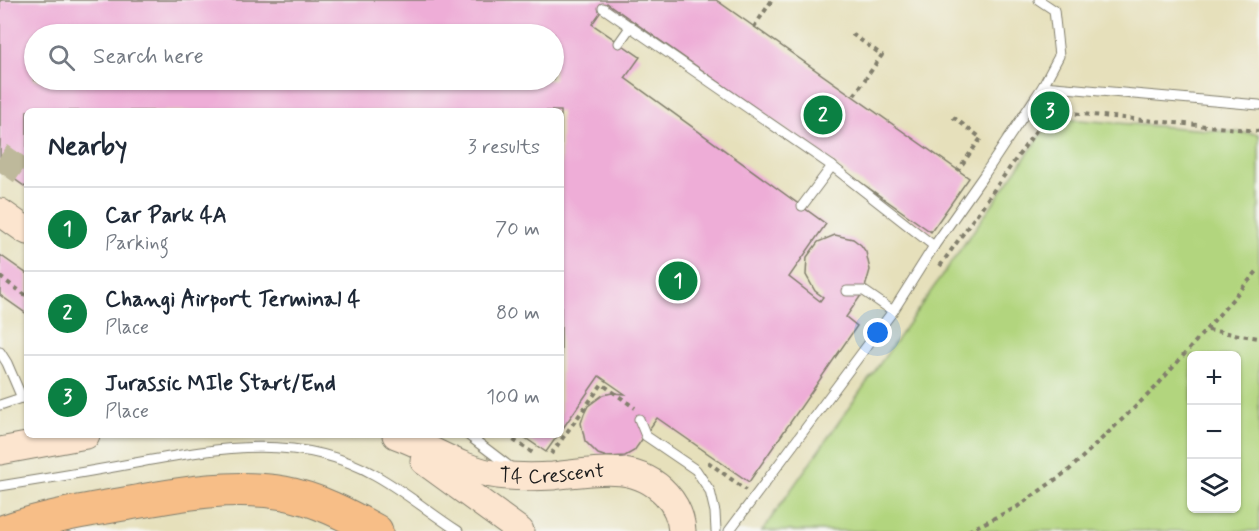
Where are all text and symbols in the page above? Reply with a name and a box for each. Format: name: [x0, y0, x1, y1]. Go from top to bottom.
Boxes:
search box: [24, 24, 564, 90]
icon: search: [45, 41, 78, 74]
text: Search here: [93, 43, 204, 71]
pin: 3: [1030, 88, 1070, 134]
pin: 2: [804, 92, 842, 138]
text: Nearby: [48, 130, 127, 164]
text: 3 results: [468, 134, 540, 161]
text: Car Park 4A: [105, 202, 227, 230]
text: 1: [63, 216, 72, 243]
text: 70 m: [495, 216, 540, 243]
text: Parking: [105, 230, 169, 257]
pin: 1: [658, 258, 698, 304]
text: Changi Airport Terminal 4: [105, 286, 360, 314]
text: 2: [63, 300, 72, 327]
text: 80 m: [496, 300, 540, 327]
text: Place: [105, 314, 149, 341]
your location: [863, 318, 892, 347]
map controls: [1187, 351, 1241, 513]
button: +: [1187, 351, 1241, 405]
text: Jurassic MIle Start/End: [105, 370, 336, 398]
text: 3: [63, 384, 72, 411]
text: 100 m: [486, 384, 540, 411]
text: Place: [105, 398, 149, 425]
button: −: [1187, 405, 1241, 459]
street label: T4 Crescent: [498, 457, 605, 490]
button: layers: [1187, 459, 1241, 513]

